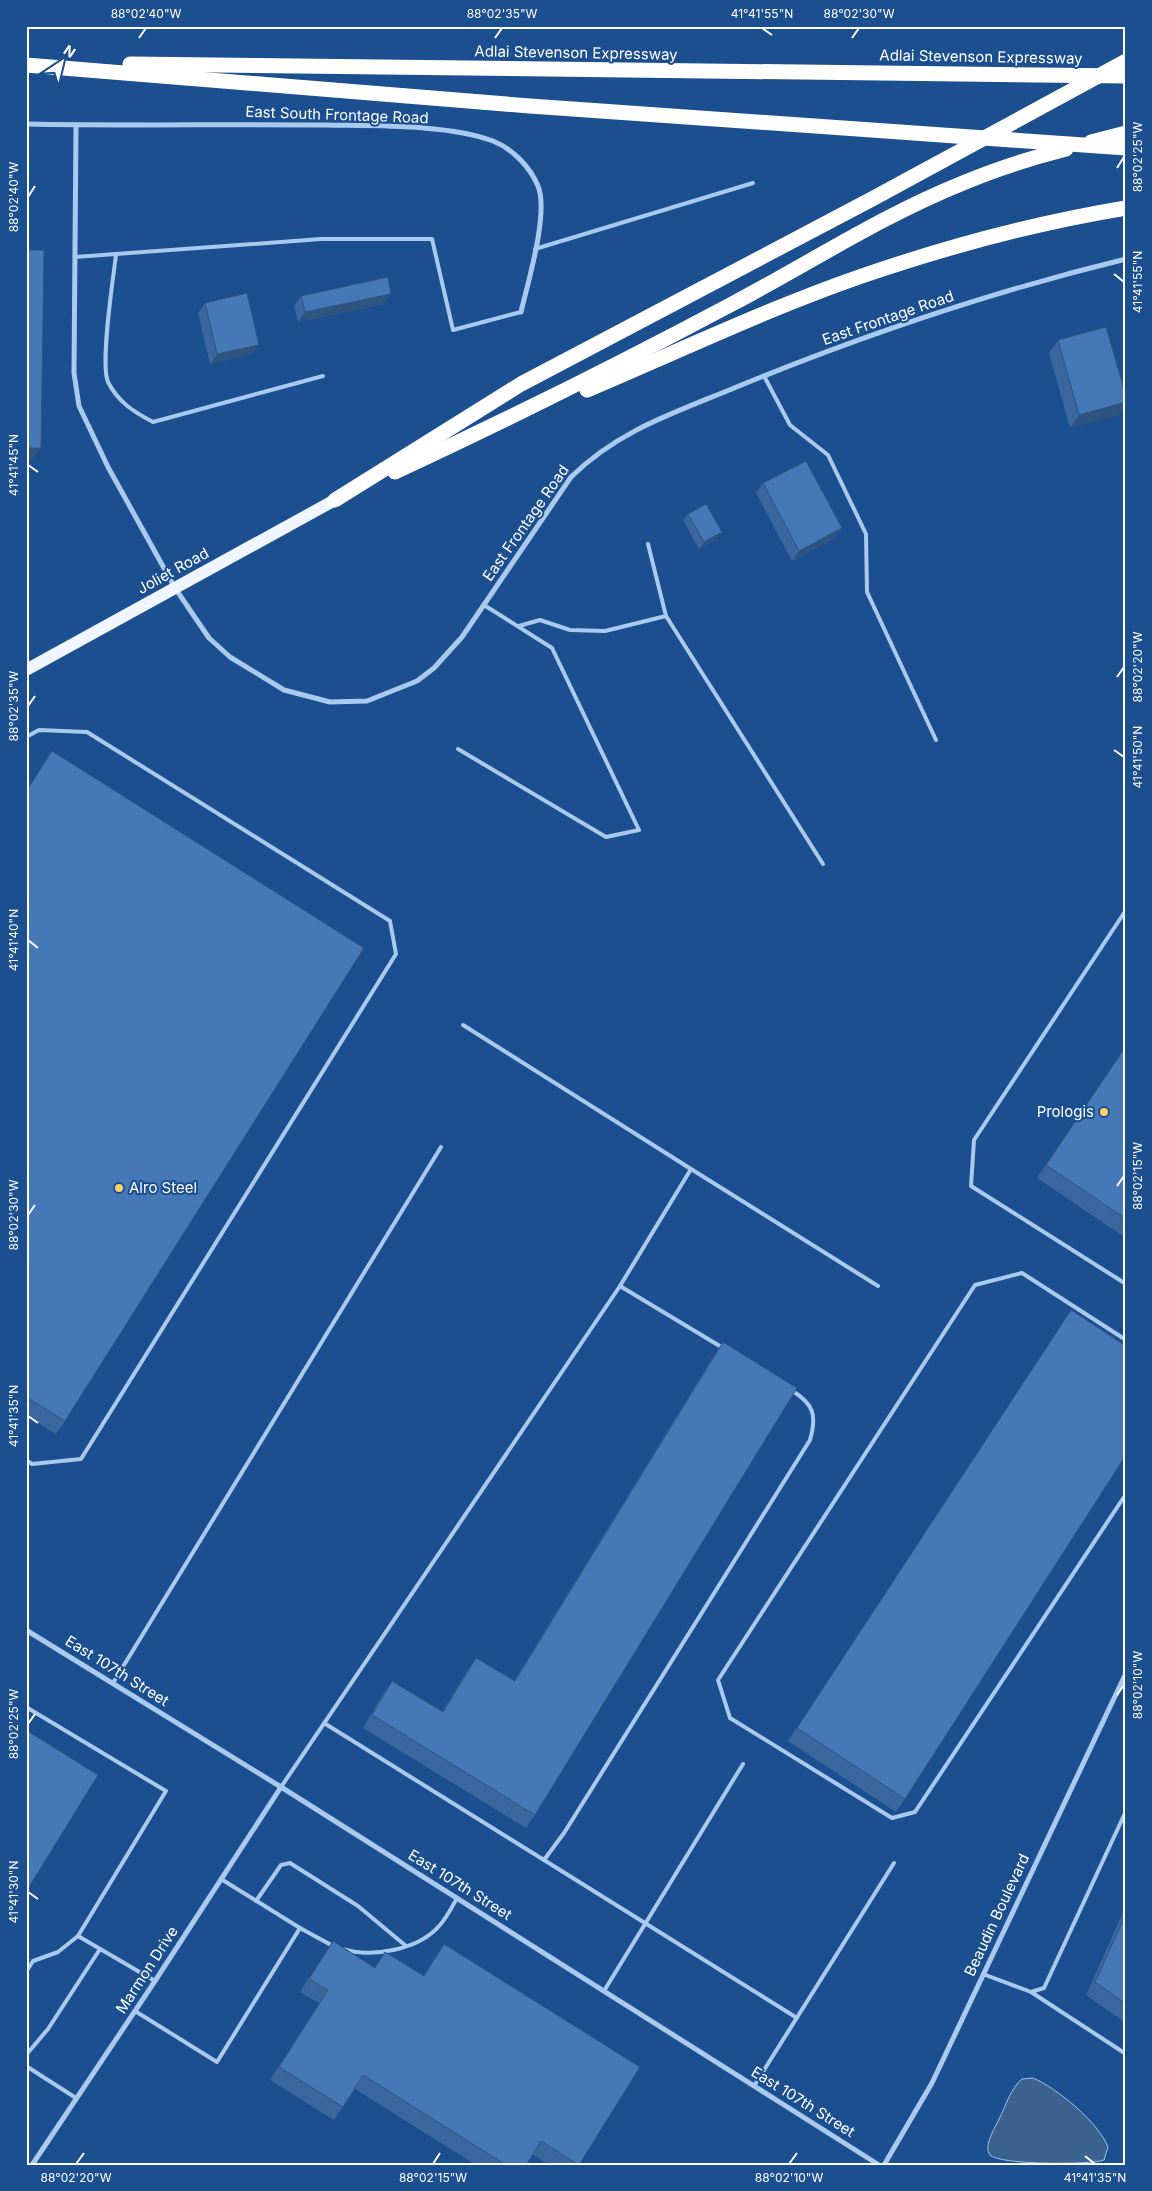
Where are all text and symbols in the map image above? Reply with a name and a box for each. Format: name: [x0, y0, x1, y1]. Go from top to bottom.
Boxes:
text: 88°02'40"W: [111, 6, 181, 21]
text: 88°02'35"W: [467, 6, 538, 21]
text: 41°41'55"N: [731, 6, 793, 21]
text: 88°02'30"W: [823, 6, 895, 21]
north arrow: [38, 38, 88, 88]
text: N: [60, 41, 79, 61]
street label: Adlai Stevenson Expressway: [474, 41, 678, 64]
street label: Adlai Stevenson Expressway: [879, 45, 1083, 68]
street label: East South Frontage Road: [245, 102, 429, 127]
text: 88°02'25"W: [1130, 122, 1145, 192]
text: 88°02'40"W: [6, 162, 21, 232]
text: 41°41'55"N: [1130, 251, 1145, 313]
street label: East Frontage Road: [820, 286, 956, 349]
text: 41°41'45"N: [6, 434, 21, 496]
street label: East Frontage Road: [478, 461, 573, 585]
street label: Joliet Road: [134, 543, 212, 598]
text: 88°02'20"W: [1130, 631, 1145, 702]
text: 88°02'35"W: [6, 670, 21, 741]
text: 41°41'50"N: [1130, 726, 1145, 788]
text: 41°41'40"N: [6, 909, 21, 971]
place label: Prologis: [1037, 1102, 1094, 1121]
marker: Prologis: [1098, 1106, 1110, 1118]
text: 88°02'15"W: [1130, 1142, 1145, 1210]
place label: Alro Steel: [129, 1178, 197, 1197]
text: 88°02'30"W: [6, 1179, 21, 1251]
marker: Alro Steel: [113, 1182, 125, 1194]
text: 41°41'35"N: [6, 1385, 21, 1447]
street label: East 107th Street: [62, 1631, 173, 1710]
text: 88°02'10"W: [1130, 1651, 1145, 1719]
text: 88°02'25"W: [6, 1689, 21, 1759]
street label: East 107th Street: [405, 1845, 516, 1924]
street label: Beaudin Boulevard: [960, 1850, 1033, 1979]
text: 41°41'30"N: [6, 1861, 21, 1923]
street label: Marmon Drive: [111, 1922, 182, 2017]
street label: East 107th Street: [748, 2062, 859, 2141]
text: 88°02'20"W: [41, 2170, 112, 2185]
text: 88°02'15"W: [399, 2170, 467, 2185]
text: 88°02'10"W: [755, 2170, 823, 2185]
text: 41°41'35"N: [1064, 2170, 1126, 2185]

